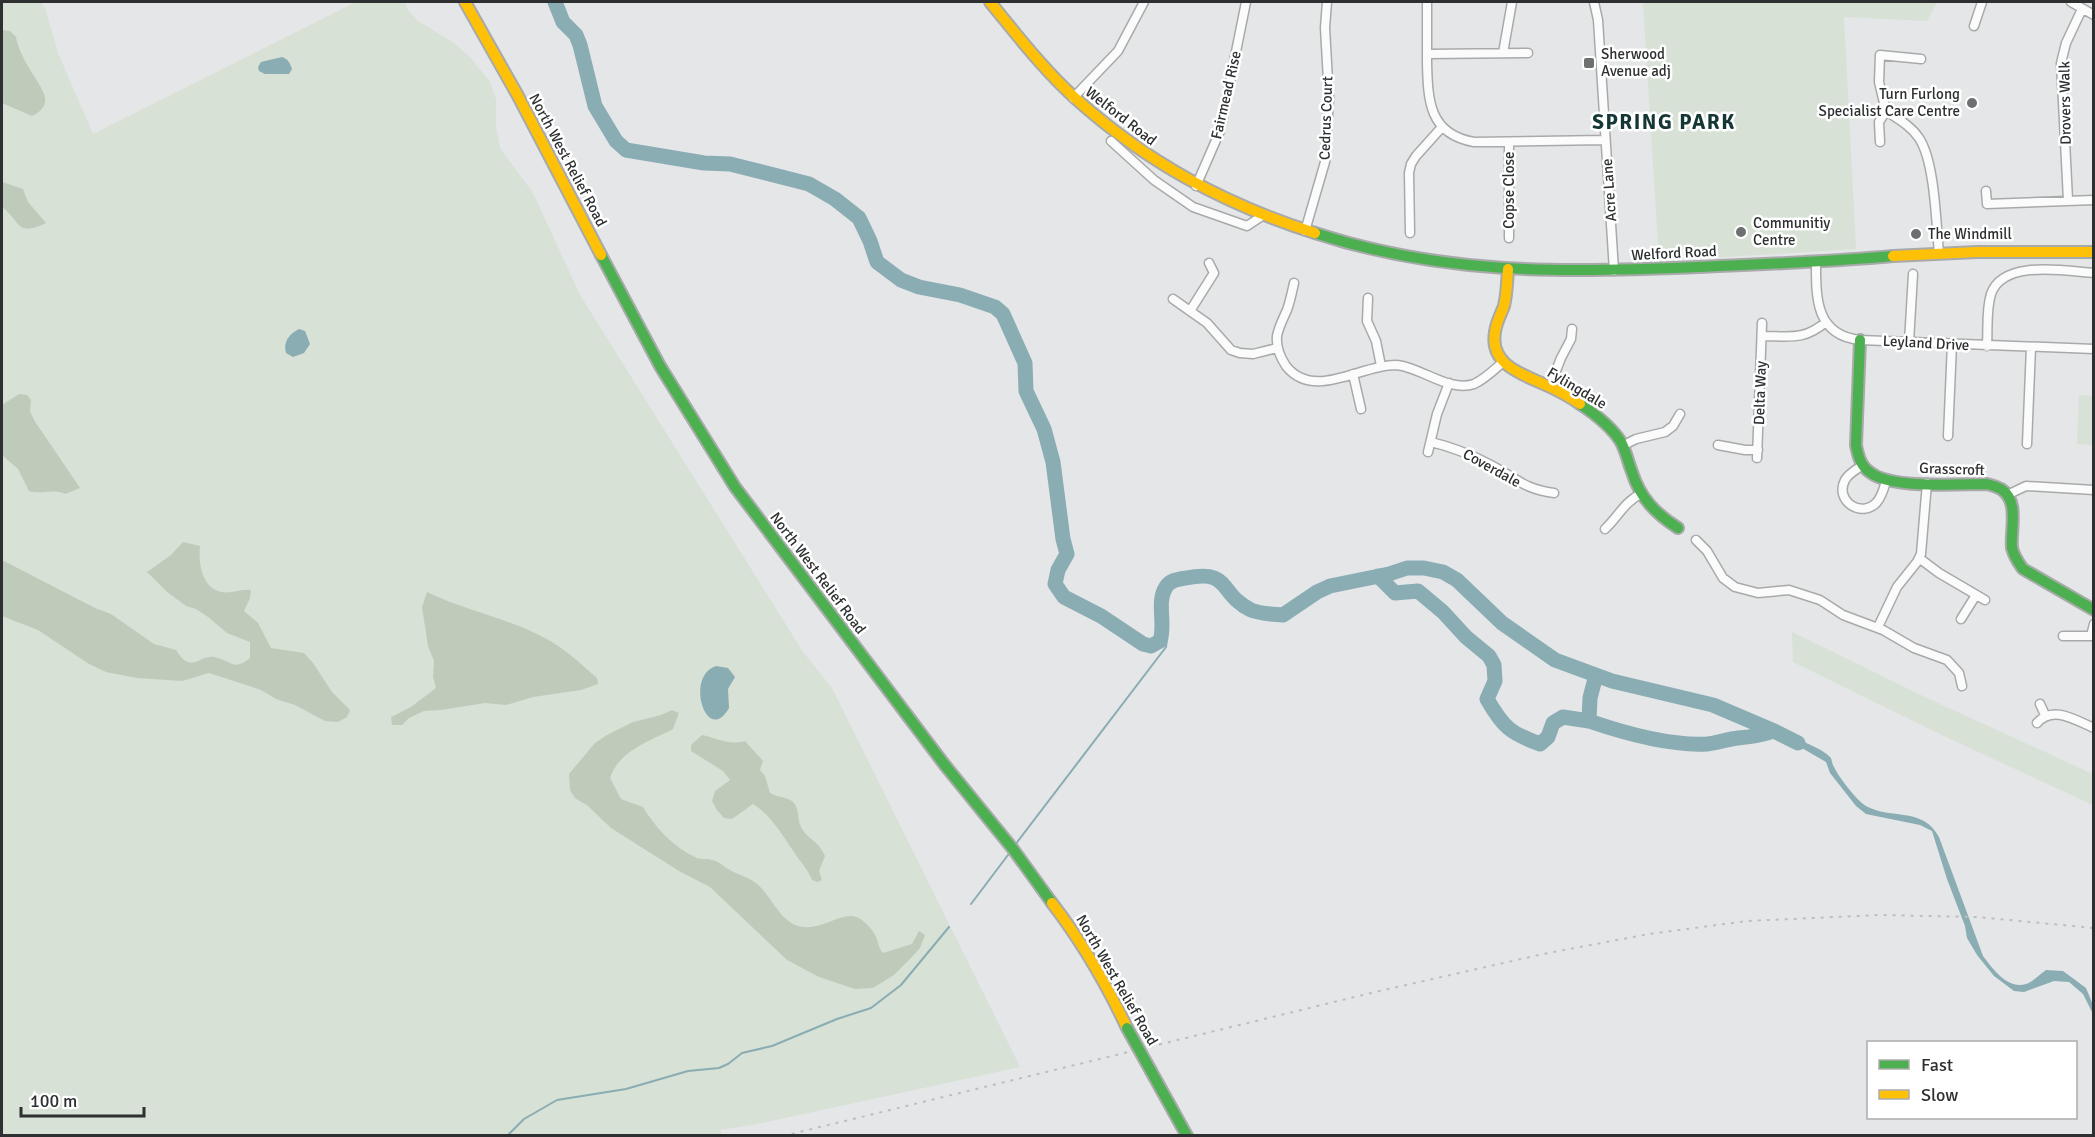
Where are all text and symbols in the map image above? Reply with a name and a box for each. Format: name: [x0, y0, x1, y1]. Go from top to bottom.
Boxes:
place label: Sherwood Avenue adj: [1601, 45, 1671, 80]
street label: Fairmead Rise: [1207, 49, 1245, 141]
marker: Sherwood Avenue adj: [1582, 56, 1596, 70]
street label: Drovers Walk: [2055, 60, 2075, 145]
street label: Cedrus Court: [1316, 76, 1336, 160]
street label: Welford Road: [1082, 83, 1160, 149]
place label: Turn Furlong Specialist Care Centre: [1819, 85, 1960, 120]
street label: North West Relief Road: [525, 90, 611, 230]
marker: Turn Furlong Specialist Care Centre: [1965, 96, 1979, 110]
district label: SPRING PARK: [1592, 109, 1736, 135]
street label: Copse Close: [1500, 151, 1518, 229]
street label: Acre Lane: [1598, 158, 1620, 222]
place label: Communitiy Centre: [1753, 214, 1830, 249]
marker: Communitiy Centre: [1734, 225, 1748, 239]
place label: The Windmill: [1928, 225, 2012, 243]
marker: The Windmill: [1909, 227, 1923, 241]
street label: Welford Road: [1631, 242, 1717, 264]
street label: Leyland Drive: [1882, 332, 1970, 354]
street label: Delta Way: [1750, 361, 1770, 425]
street label: Fylingdale: [1544, 363, 1610, 413]
street label: Coverdale: [1460, 445, 1524, 491]
street label: Grasscroft: [1919, 459, 1985, 479]
street label: North West Relief Road: [766, 508, 870, 638]
street label: North West Relief Road: [1072, 911, 1162, 1049]
legend: [1867, 1041, 2077, 1119]
text: Fast: [1921, 1054, 1953, 1076]
scale bar: [21, 1080, 144, 1118]
text: Slow: [1921, 1084, 1958, 1106]
text: 100 m: [30, 1090, 77, 1112]

